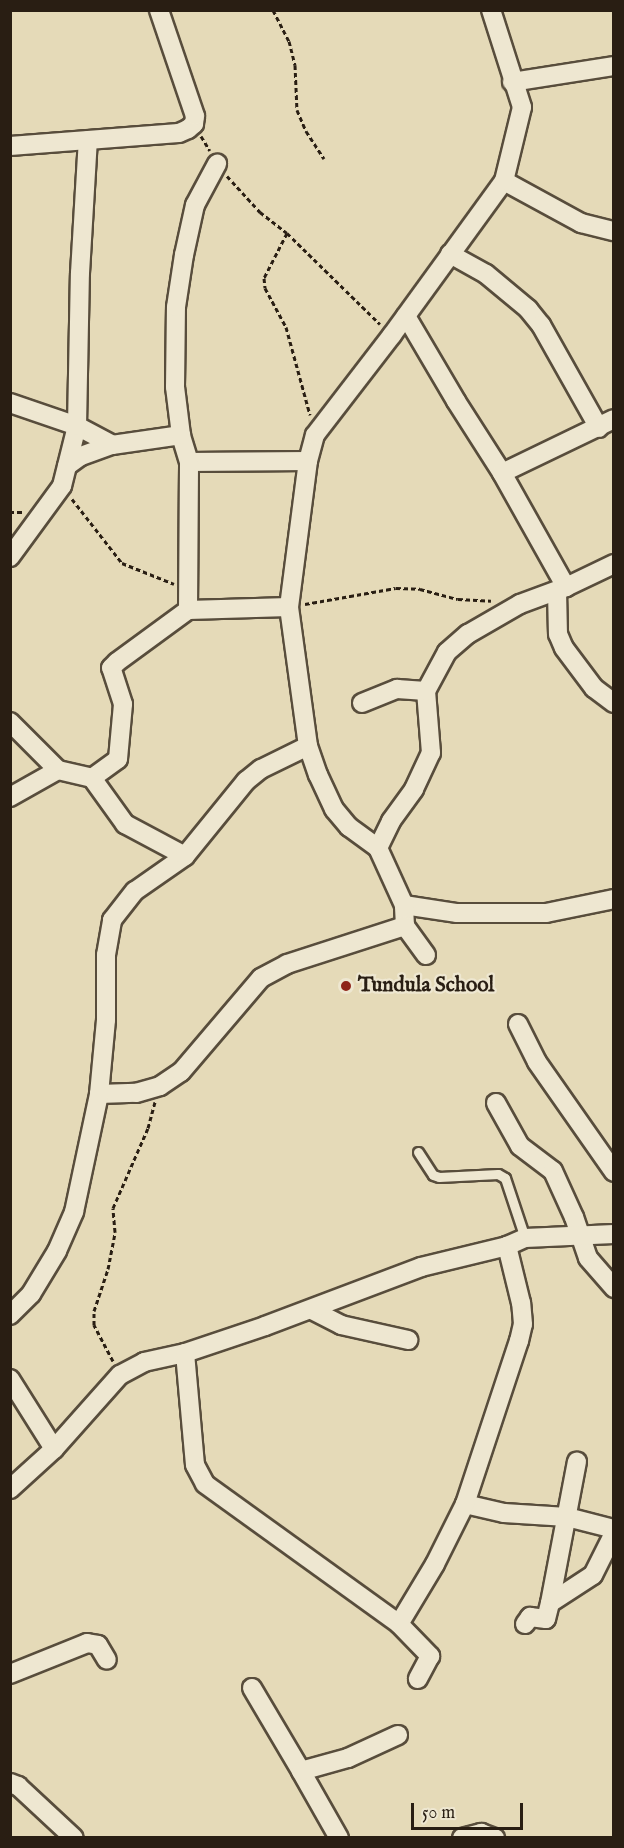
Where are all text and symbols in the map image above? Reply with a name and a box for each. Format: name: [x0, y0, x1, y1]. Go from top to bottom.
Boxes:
place label: Tundula School: [358, 973, 494, 999]
marker: Tundula School: [339, 979, 353, 993]
scale bar: [414, 1791, 526, 1829]
text: 50 m: [422, 1802, 455, 1825]

